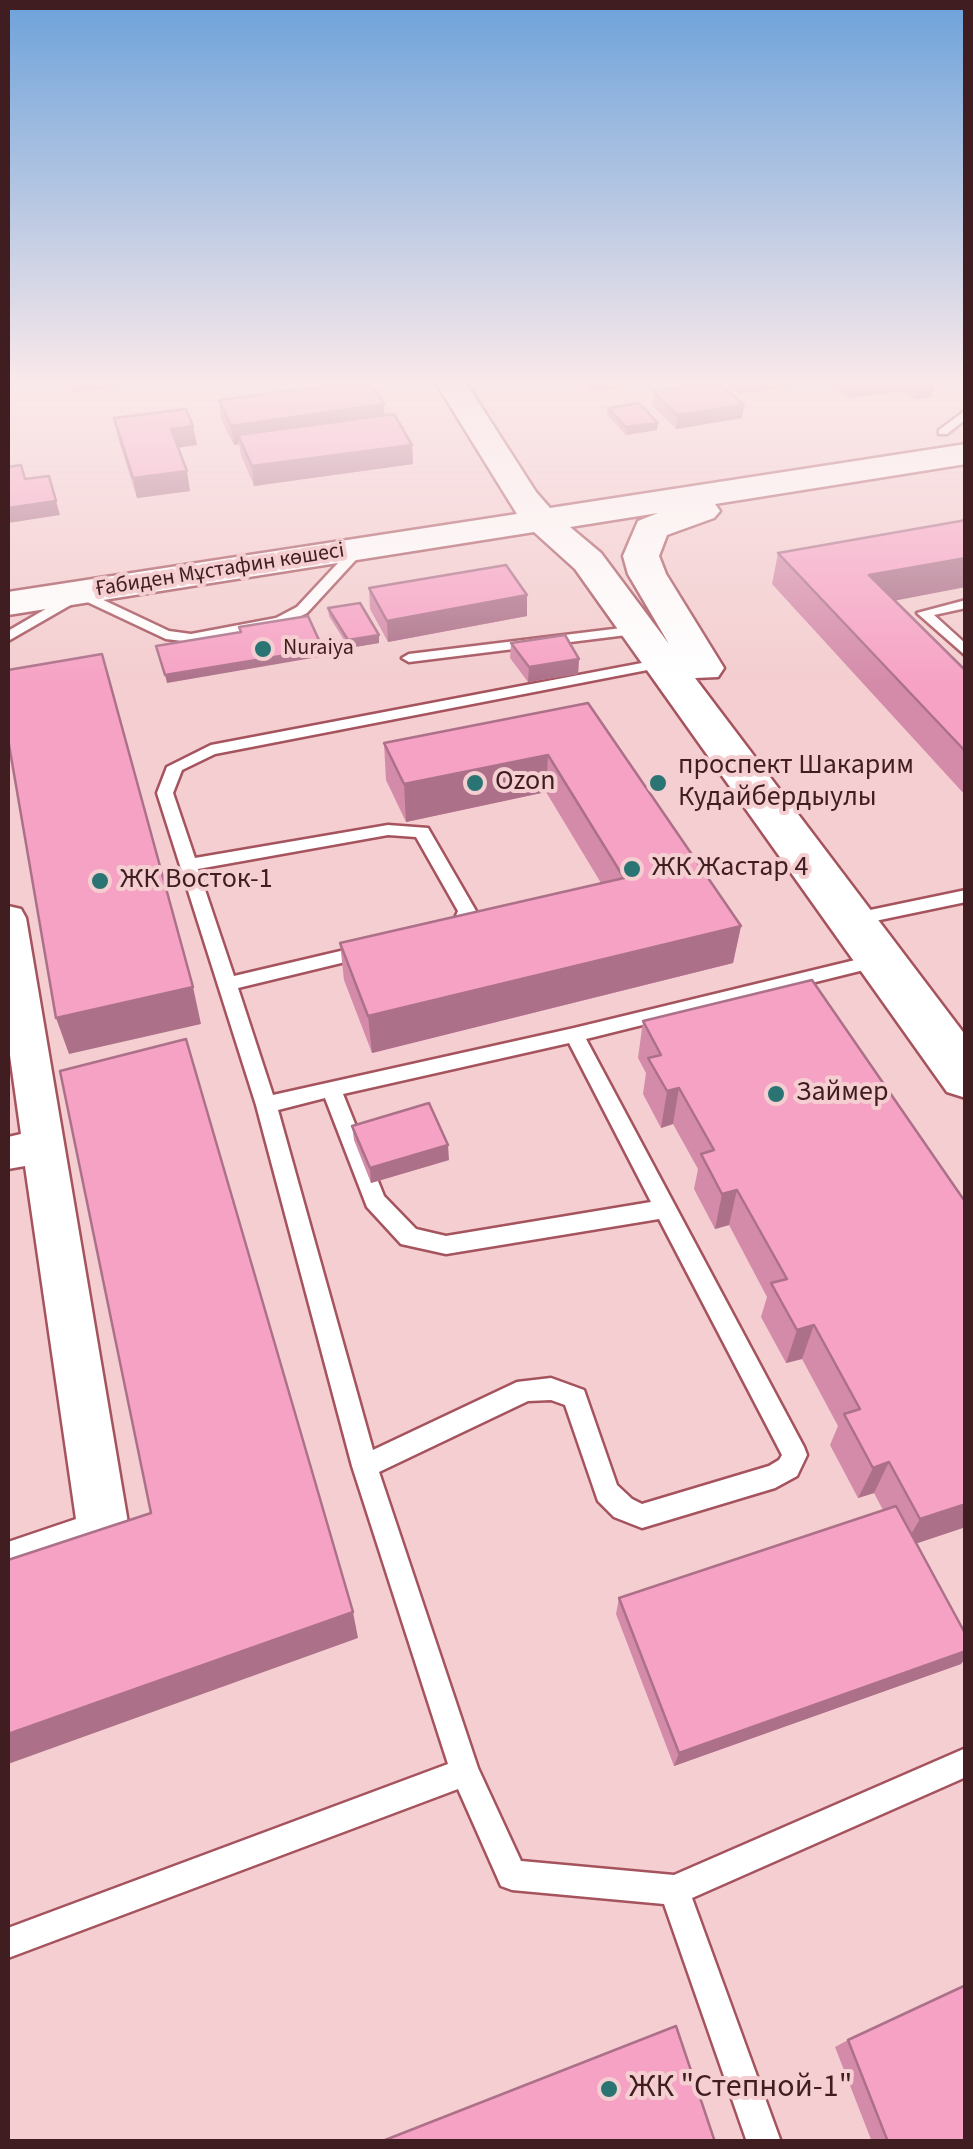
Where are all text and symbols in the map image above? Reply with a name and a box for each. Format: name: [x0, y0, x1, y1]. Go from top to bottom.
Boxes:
street label: Ғабиден Мұстафин көшесі: [94, 538, 346, 604]
place label: Nuraiya: [283, 636, 354, 662]
marker: Nuraiya: [252, 638, 274, 660]
place label: проспект Шaкaрим Кудайбердыулы: [678, 750, 914, 816]
place label: Ozon: [495, 766, 555, 800]
marker: Ozon: [464, 772, 486, 794]
marker: проспект Шaкaрим Кудайбердыулы: [647, 772, 669, 794]
place label: ЖК Жастар 4: [652, 852, 808, 886]
marker: ЖК Жастар 4: [621, 858, 643, 880]
place label: ЖК Восток-1: [120, 864, 273, 898]
marker: ЖК Восток-1: [89, 870, 111, 892]
place label: Займер: [796, 1077, 888, 1111]
marker: Займер: [765, 1083, 787, 1105]
place label: ЖК "Степной-1": [629, 2070, 852, 2108]
marker: ЖК "Степной-1": [598, 2078, 620, 2100]

